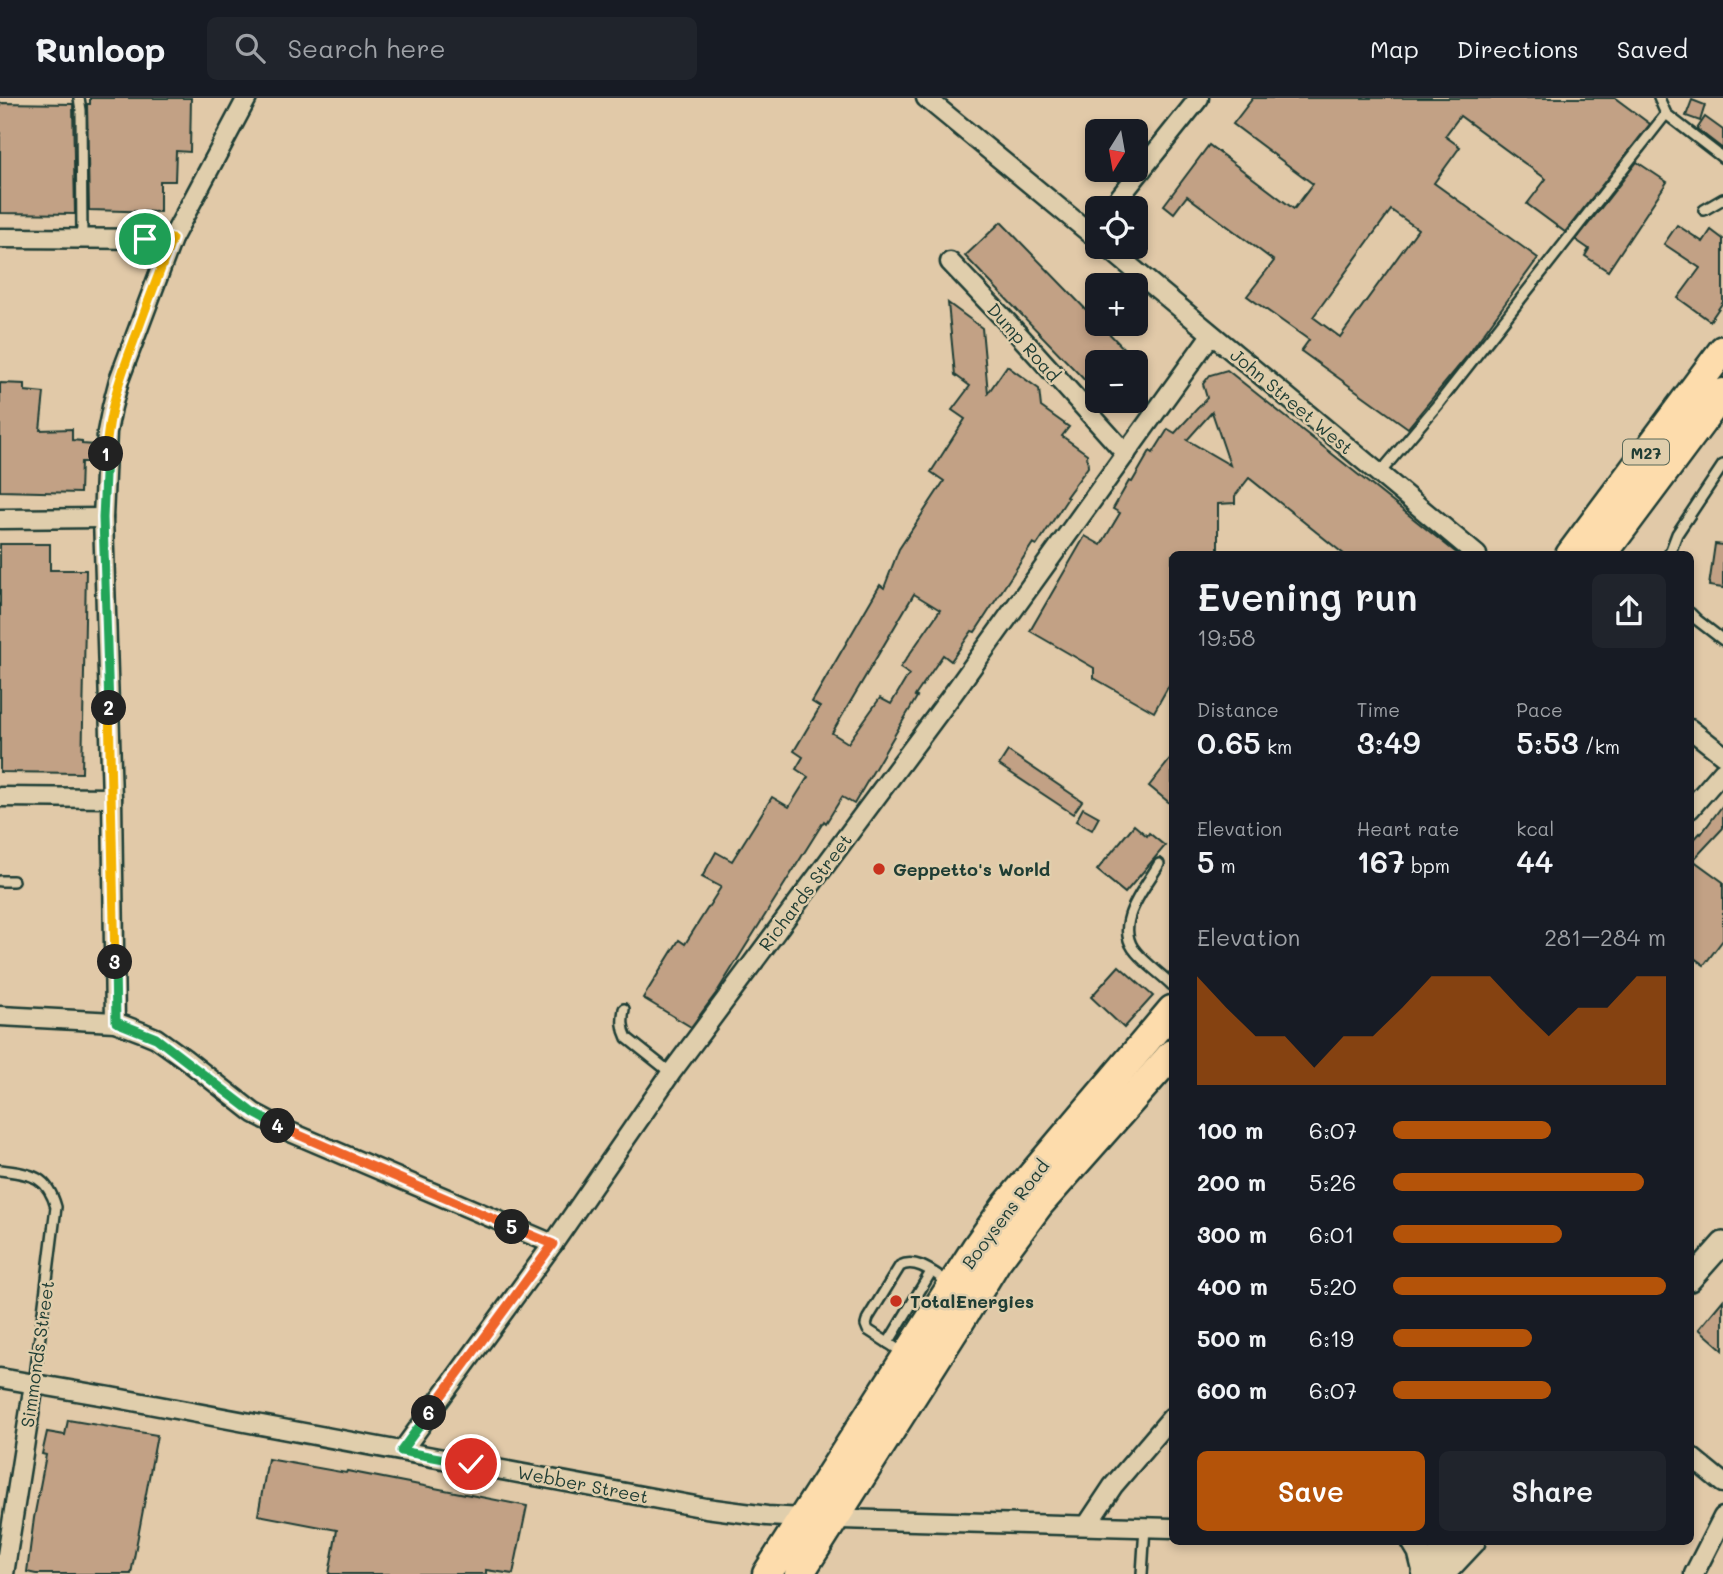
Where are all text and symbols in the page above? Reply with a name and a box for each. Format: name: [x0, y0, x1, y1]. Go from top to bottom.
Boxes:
search box: [207, 17, 697, 80]
text: Runloop: [35, 27, 165, 70]
icon: search: [231, 29, 269, 67]
text: Search here: [287, 31, 446, 65]
text: Map: [1370, 33, 1419, 64]
text: Directions: [1457, 33, 1579, 64]
text: Saved: [1617, 33, 1688, 64]
north arrow: [1085, 119, 1148, 182]
map controls: [1085, 119, 1148, 413]
button: locate: [1085, 196, 1148, 259]
pin: [115, 209, 175, 269]
icon: arrive: [126, 220, 164, 258]
button: +: [1085, 273, 1148, 336]
street label: Dump Road: [982, 297, 1066, 387]
street label: John Street West: [1226, 343, 1358, 459]
button: −: [1085, 350, 1148, 413]
pin: 1: [88, 436, 124, 472]
road number: M27: [1623, 440, 1669, 464]
text: 1: [101, 441, 110, 466]
text: Evening run: [1197, 571, 1418, 621]
button: share: [1592, 574, 1666, 648]
text: 19:58: [1197, 622, 1255, 652]
pin: 2: [92, 690, 126, 726]
text: 2: [103, 695, 114, 720]
text: Distance: [1197, 697, 1279, 722]
text: Time: [1357, 697, 1400, 722]
text: Pace: [1516, 697, 1563, 722]
text: 0.65: [1197, 722, 1261, 762]
text: 3:49: [1357, 722, 1420, 762]
text: 5:53: [1516, 722, 1579, 762]
text: km: [1261, 734, 1292, 759]
text: /km: [1579, 734, 1620, 759]
text: Elevation: [1197, 816, 1282, 841]
text: Heart rate: [1357, 816, 1459, 841]
text: kcal: [1516, 816, 1554, 841]
street label: Richards Street: [753, 828, 857, 956]
text: 5: [1197, 841, 1215, 881]
text: 167: [1357, 841, 1405, 881]
text: 44: [1516, 841, 1553, 881]
text: m: [1215, 853, 1236, 878]
text: bpm: [1405, 853, 1450, 878]
place label: Geppetto's World: [893, 857, 1050, 881]
marker: Geppetto's World: [871, 861, 887, 877]
text: Elevation: [1197, 922, 1300, 952]
text: 281–284 m: [1544, 922, 1666, 952]
pin: 3: [97, 944, 132, 980]
text: 3: [109, 949, 120, 974]
pin: 4: [260, 1108, 296, 1144]
text: 4: [271, 1113, 284, 1138]
text: 100 m: [1197, 1115, 1263, 1145]
text: 6:07: [1309, 1115, 1357, 1145]
street label: Booysens Road: [956, 1154, 1054, 1274]
text: 200 m: [1197, 1167, 1266, 1197]
text: 5:26: [1309, 1167, 1356, 1197]
pin: 5: [494, 1210, 530, 1244]
text: 5: [506, 1214, 517, 1239]
text: 300 m: [1197, 1219, 1267, 1249]
text: 6:01: [1309, 1219, 1355, 1249]
text: 400 m: [1197, 1271, 1268, 1301]
text: 5:20: [1309, 1271, 1357, 1301]
street label: Simmonds Street: [15, 1279, 59, 1429]
place label: TotalEnergies: [910, 1289, 1034, 1313]
marker: TotalEnergies: [888, 1293, 904, 1309]
text: 500 m: [1197, 1323, 1267, 1353]
text: 6:19: [1309, 1323, 1354, 1353]
text: 600 m: [1197, 1375, 1267, 1405]
text: 6:07: [1309, 1375, 1357, 1405]
pin: 6: [412, 1396, 446, 1430]
text: 6: [423, 1400, 434, 1425]
pin: [441, 1434, 501, 1494]
icon: check: [452, 1445, 490, 1483]
button: Save: [1197, 1451, 1425, 1531]
button: Share: [1439, 1451, 1666, 1531]
street label: Webber Street: [515, 1460, 651, 1508]

